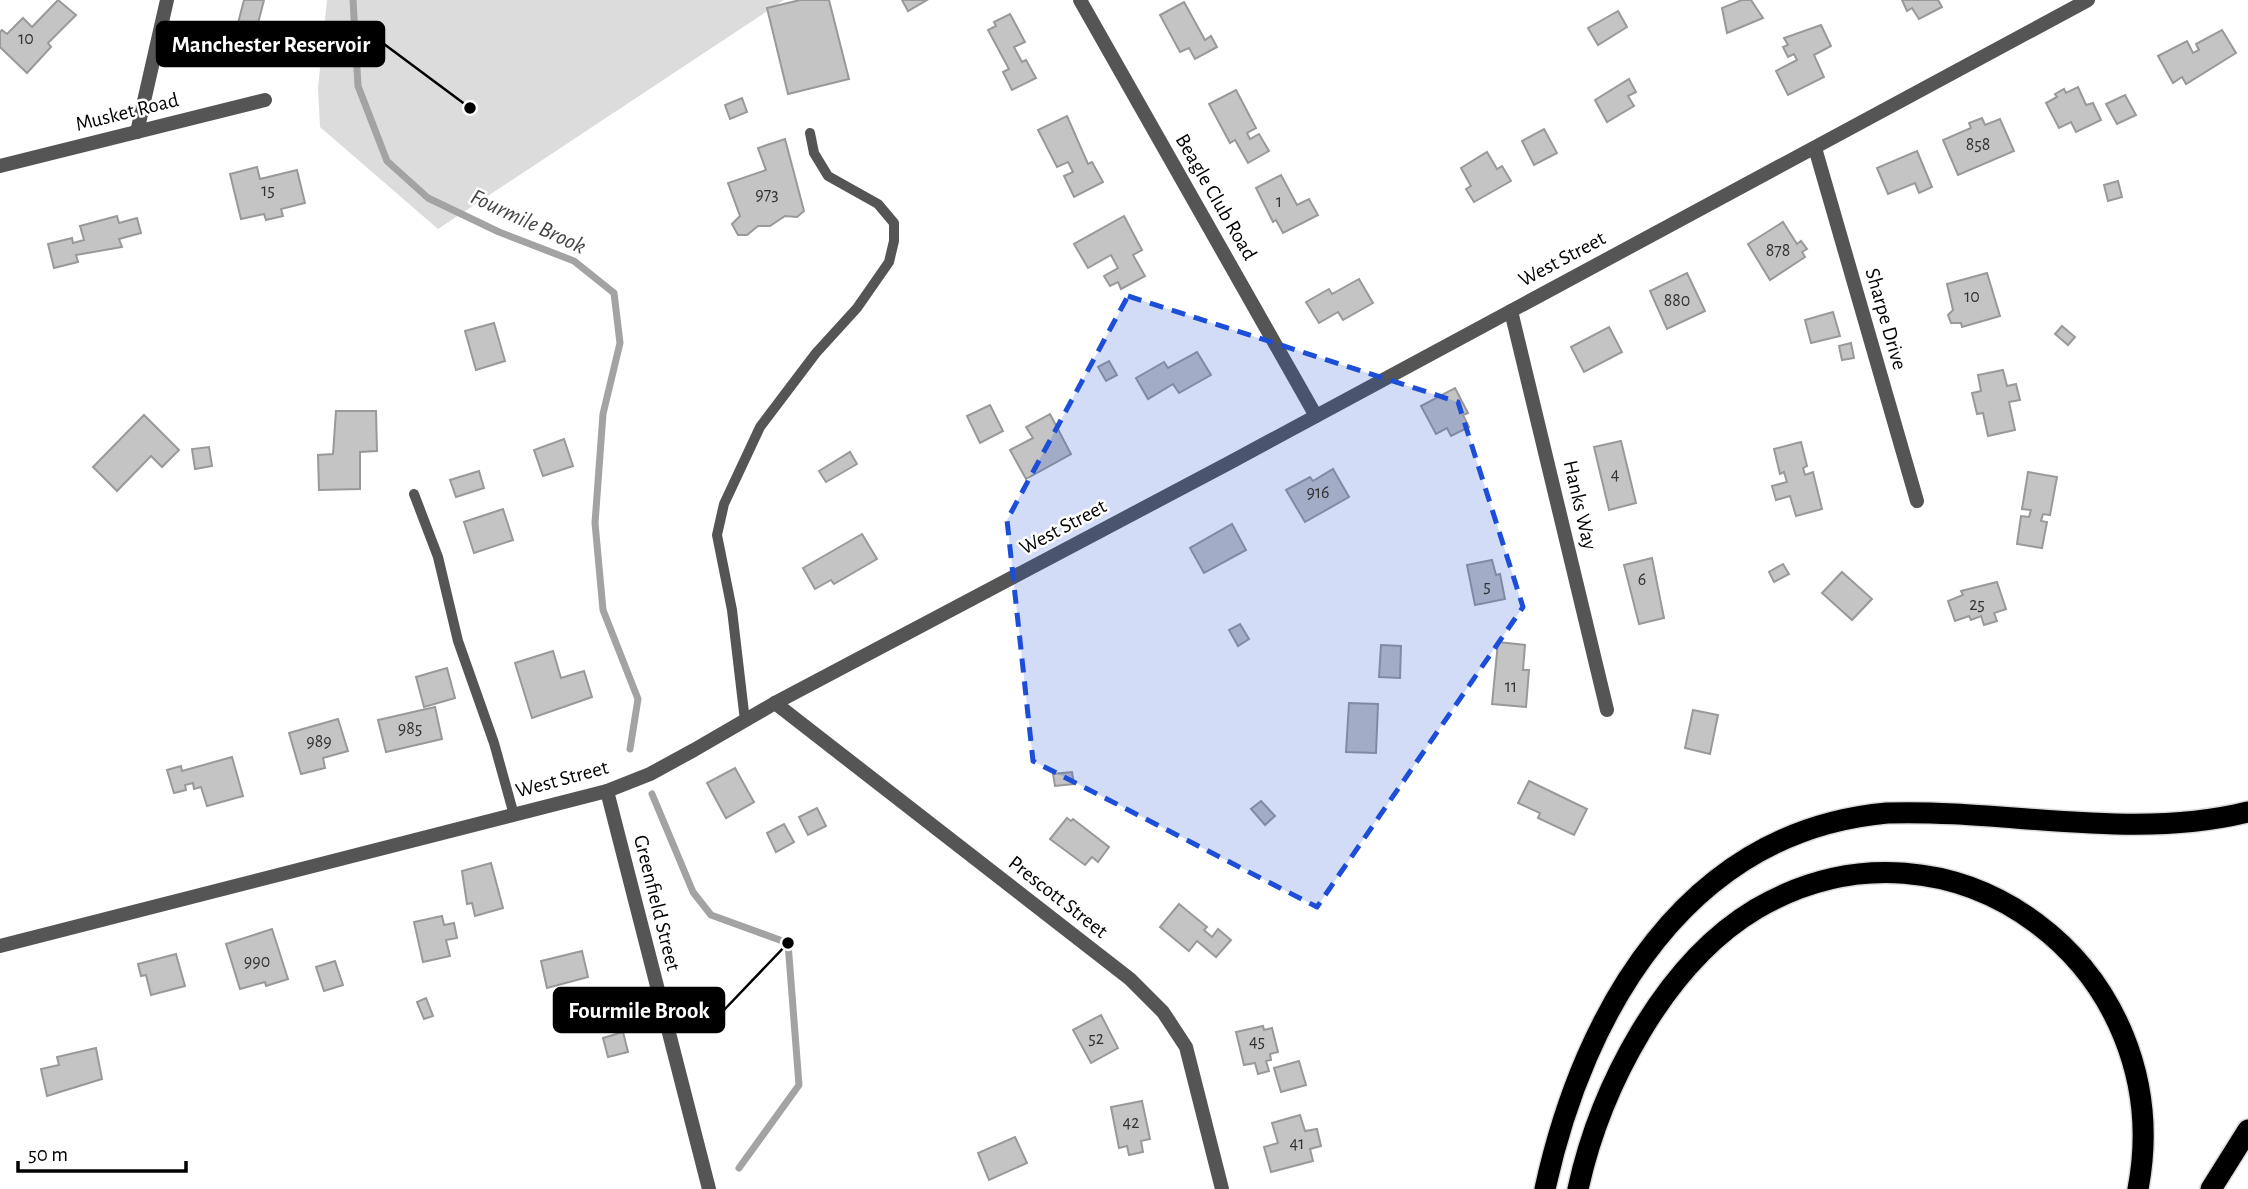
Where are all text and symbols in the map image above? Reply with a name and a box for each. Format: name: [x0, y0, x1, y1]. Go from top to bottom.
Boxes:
callout: Manchester Reservoir: [157, 22, 384, 66]
house number: 10: [18, 30, 34, 48]
text: Manchester Reservoir: [172, 34, 370, 57]
street label: Musket Road: [73, 89, 181, 135]
street label: Beagle Club Road: [1171, 130, 1261, 264]
house number: 858: [1966, 136, 1990, 154]
house number: 15: [261, 182, 275, 200]
water label: Fourmile Brook: [467, 185, 590, 259]
house number: 973: [755, 186, 779, 204]
house number: 1: [1276, 193, 1282, 211]
street label: West Street: [1515, 227, 1609, 291]
house number: 878: [1766, 242, 1790, 260]
street label: Sharpe Drive: [1862, 266, 1910, 372]
house number: 10: [1964, 288, 1980, 306]
house number: 880: [1664, 292, 1690, 310]
street label: Hanks Way: [1560, 458, 1600, 552]
house number: 4: [1611, 466, 1620, 484]
house number: 916: [1306, 484, 1330, 502]
street label: West Street: [1016, 495, 1110, 559]
house number: 6: [1638, 571, 1646, 589]
house number: 5: [1483, 578, 1491, 596]
house number: 25: [1969, 596, 1985, 614]
house number: 11: [1505, 678, 1517, 696]
house number: 985: [398, 720, 422, 738]
house number: 989: [306, 733, 332, 751]
street label: West Street: [513, 757, 611, 801]
street label: Greenfield Street: [630, 833, 684, 973]
street label: Prescott Street: [1004, 852, 1112, 942]
house number: 990: [244, 953, 270, 971]
callout: Fourmile Brook: [554, 988, 724, 1032]
text: Fourmile Brook: [568, 1000, 710, 1023]
house number: 52: [1088, 1030, 1104, 1048]
house number: 45: [1249, 1033, 1265, 1051]
house number: 42: [1123, 1114, 1139, 1132]
scale bar: [18, 1130, 186, 1174]
house number: 41: [1290, 1135, 1304, 1153]
text: 50 m: [28, 1144, 68, 1165]

